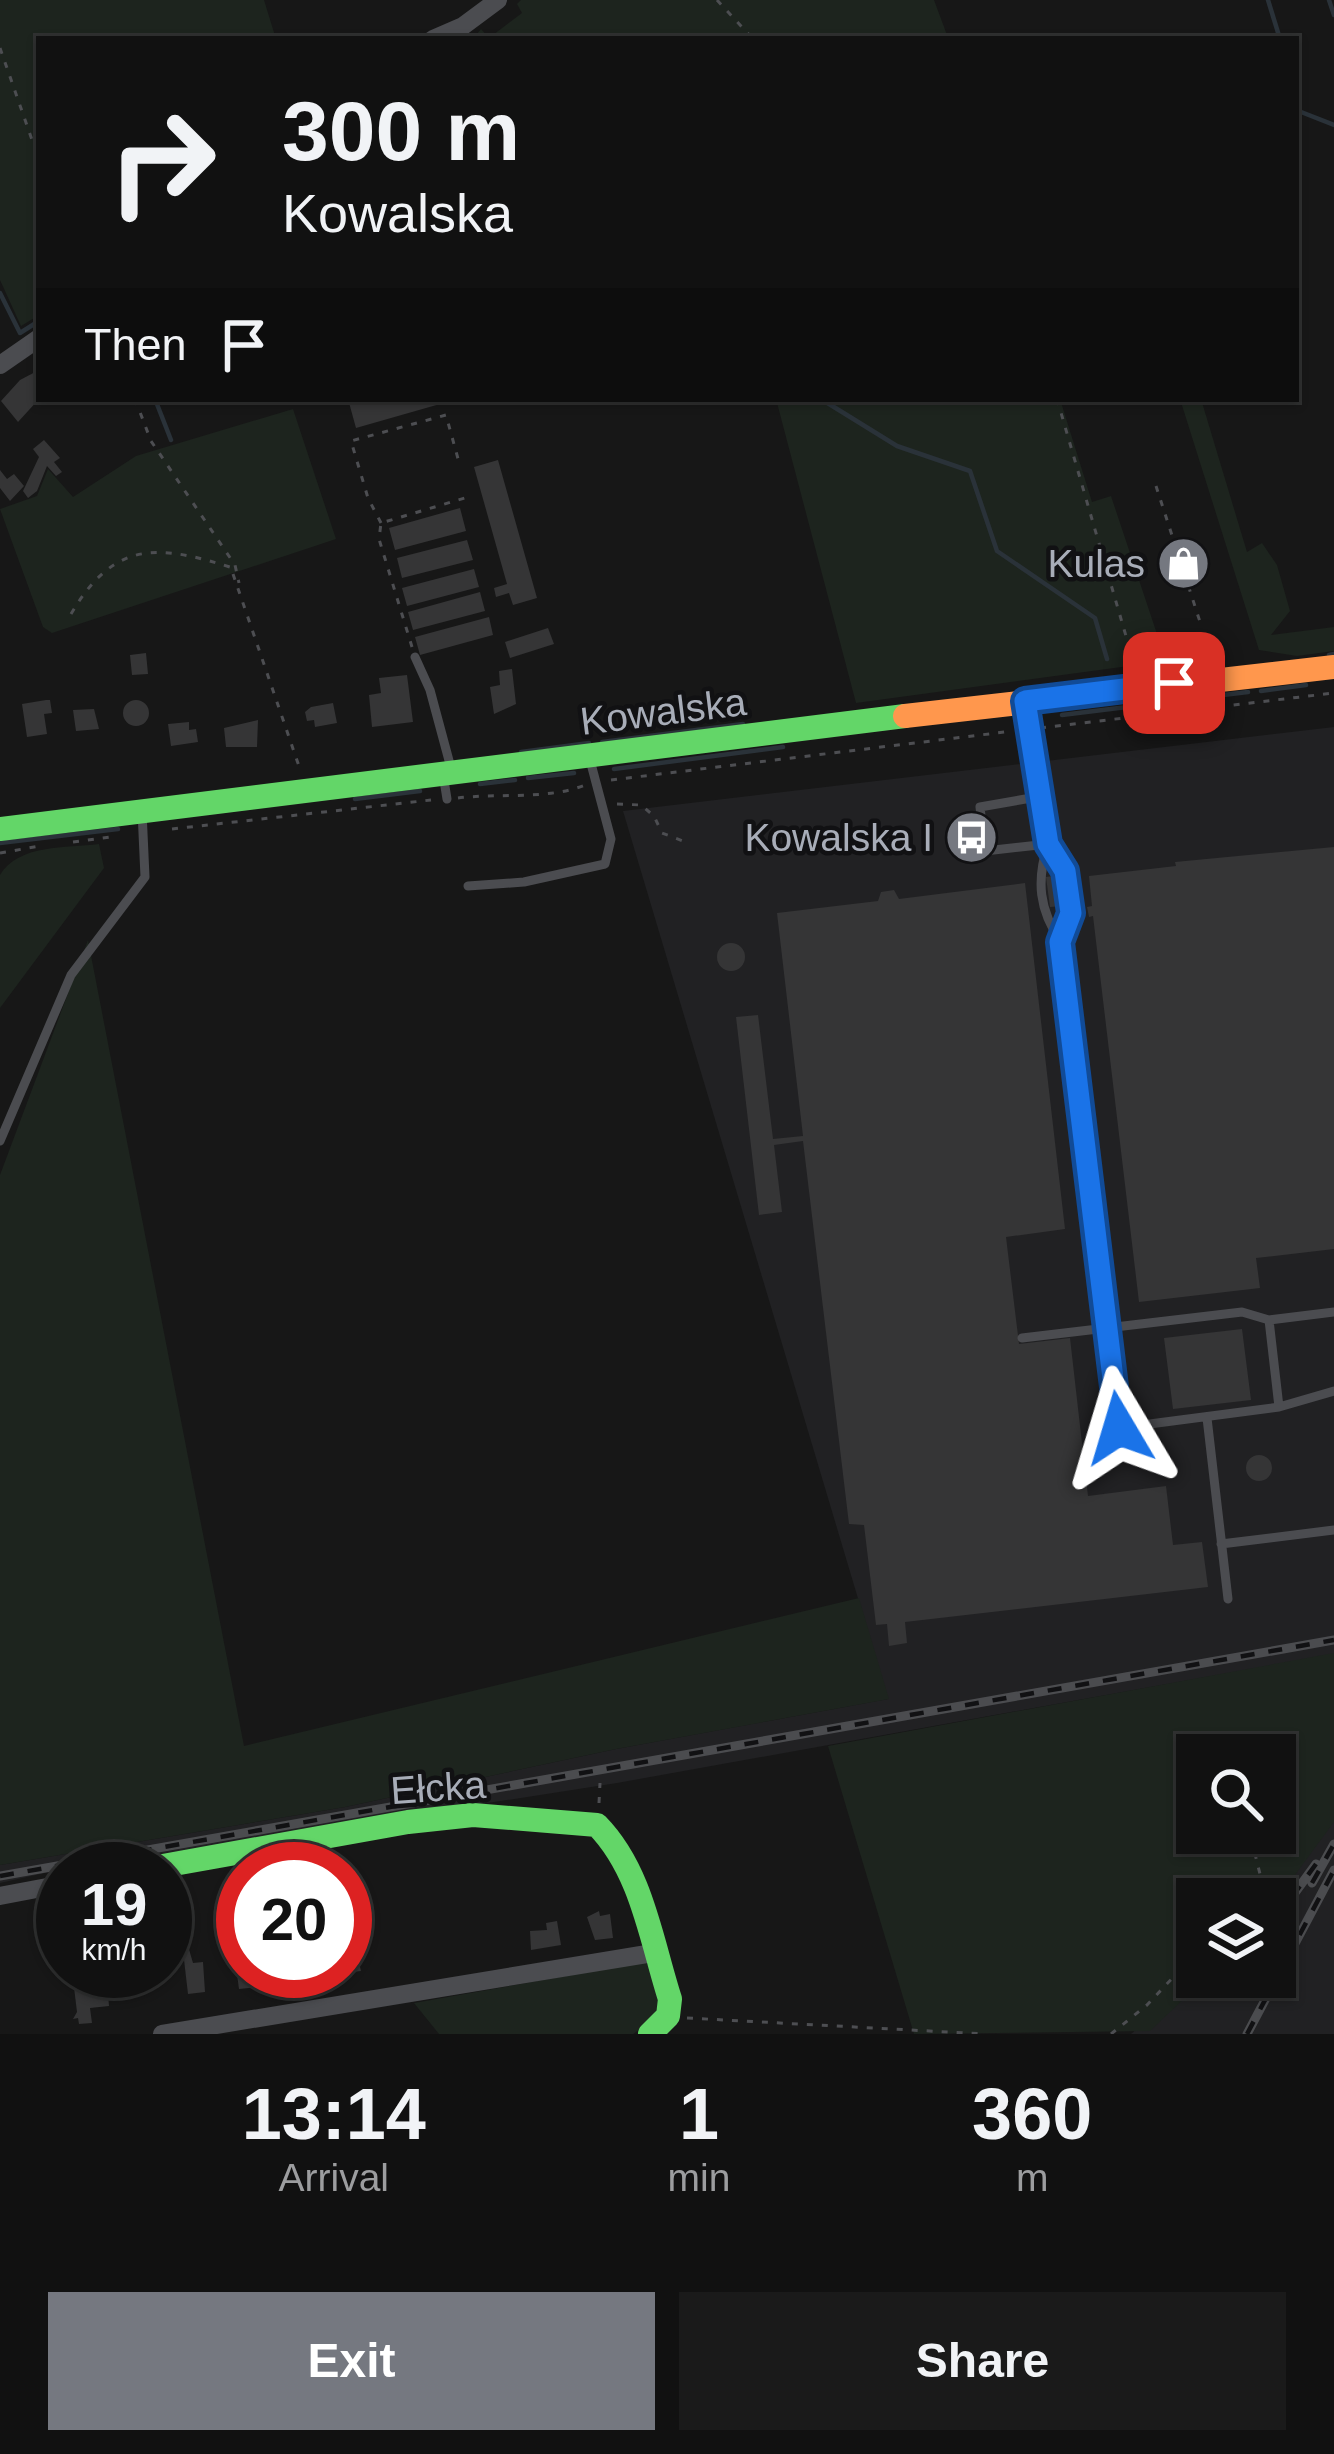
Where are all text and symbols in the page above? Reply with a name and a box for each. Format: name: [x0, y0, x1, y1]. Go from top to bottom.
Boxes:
icon: right: [84, 84, 240, 240]
text: 300 m: [282, 84, 520, 178]
text: Kowalska: [282, 183, 513, 243]
icon: arrive: [211, 312, 277, 378]
text: Then: [84, 319, 187, 370]
shop icon: Kulas: [1156, 535, 1212, 591]
place label: Kulas: [1047, 542, 1145, 585]
pin: [1123, 632, 1225, 734]
icon: arrive: [1141, 650, 1207, 716]
street label: Kowalska: [578, 680, 749, 743]
bus stop icon: Kowalska I: [944, 809, 1000, 865]
place label: Kowalska I: [744, 816, 933, 859]
position arrow: [1056, 1365, 1182, 1491]
map controls: [1176, 1734, 1296, 1998]
button: search: [1176, 1734, 1296, 1854]
street label: Ełcka: [389, 1763, 487, 1812]
speed limit sign: 20: [216, 1842, 372, 1998]
text: 19: [81, 1871, 147, 1938]
button: layers: [1176, 1878, 1296, 1998]
text: km/h: [81, 1933, 147, 1966]
text: 13:14: [242, 2074, 426, 2154]
text: 1: [679, 2074, 719, 2154]
text: 360: [972, 2074, 1092, 2154]
text: Arrival: [279, 2156, 389, 2199]
text: min: [668, 2156, 730, 2199]
text: m: [1016, 2156, 1048, 2199]
button: Exit: [48, 2292, 655, 2430]
button: Share: [679, 2292, 1286, 2430]

